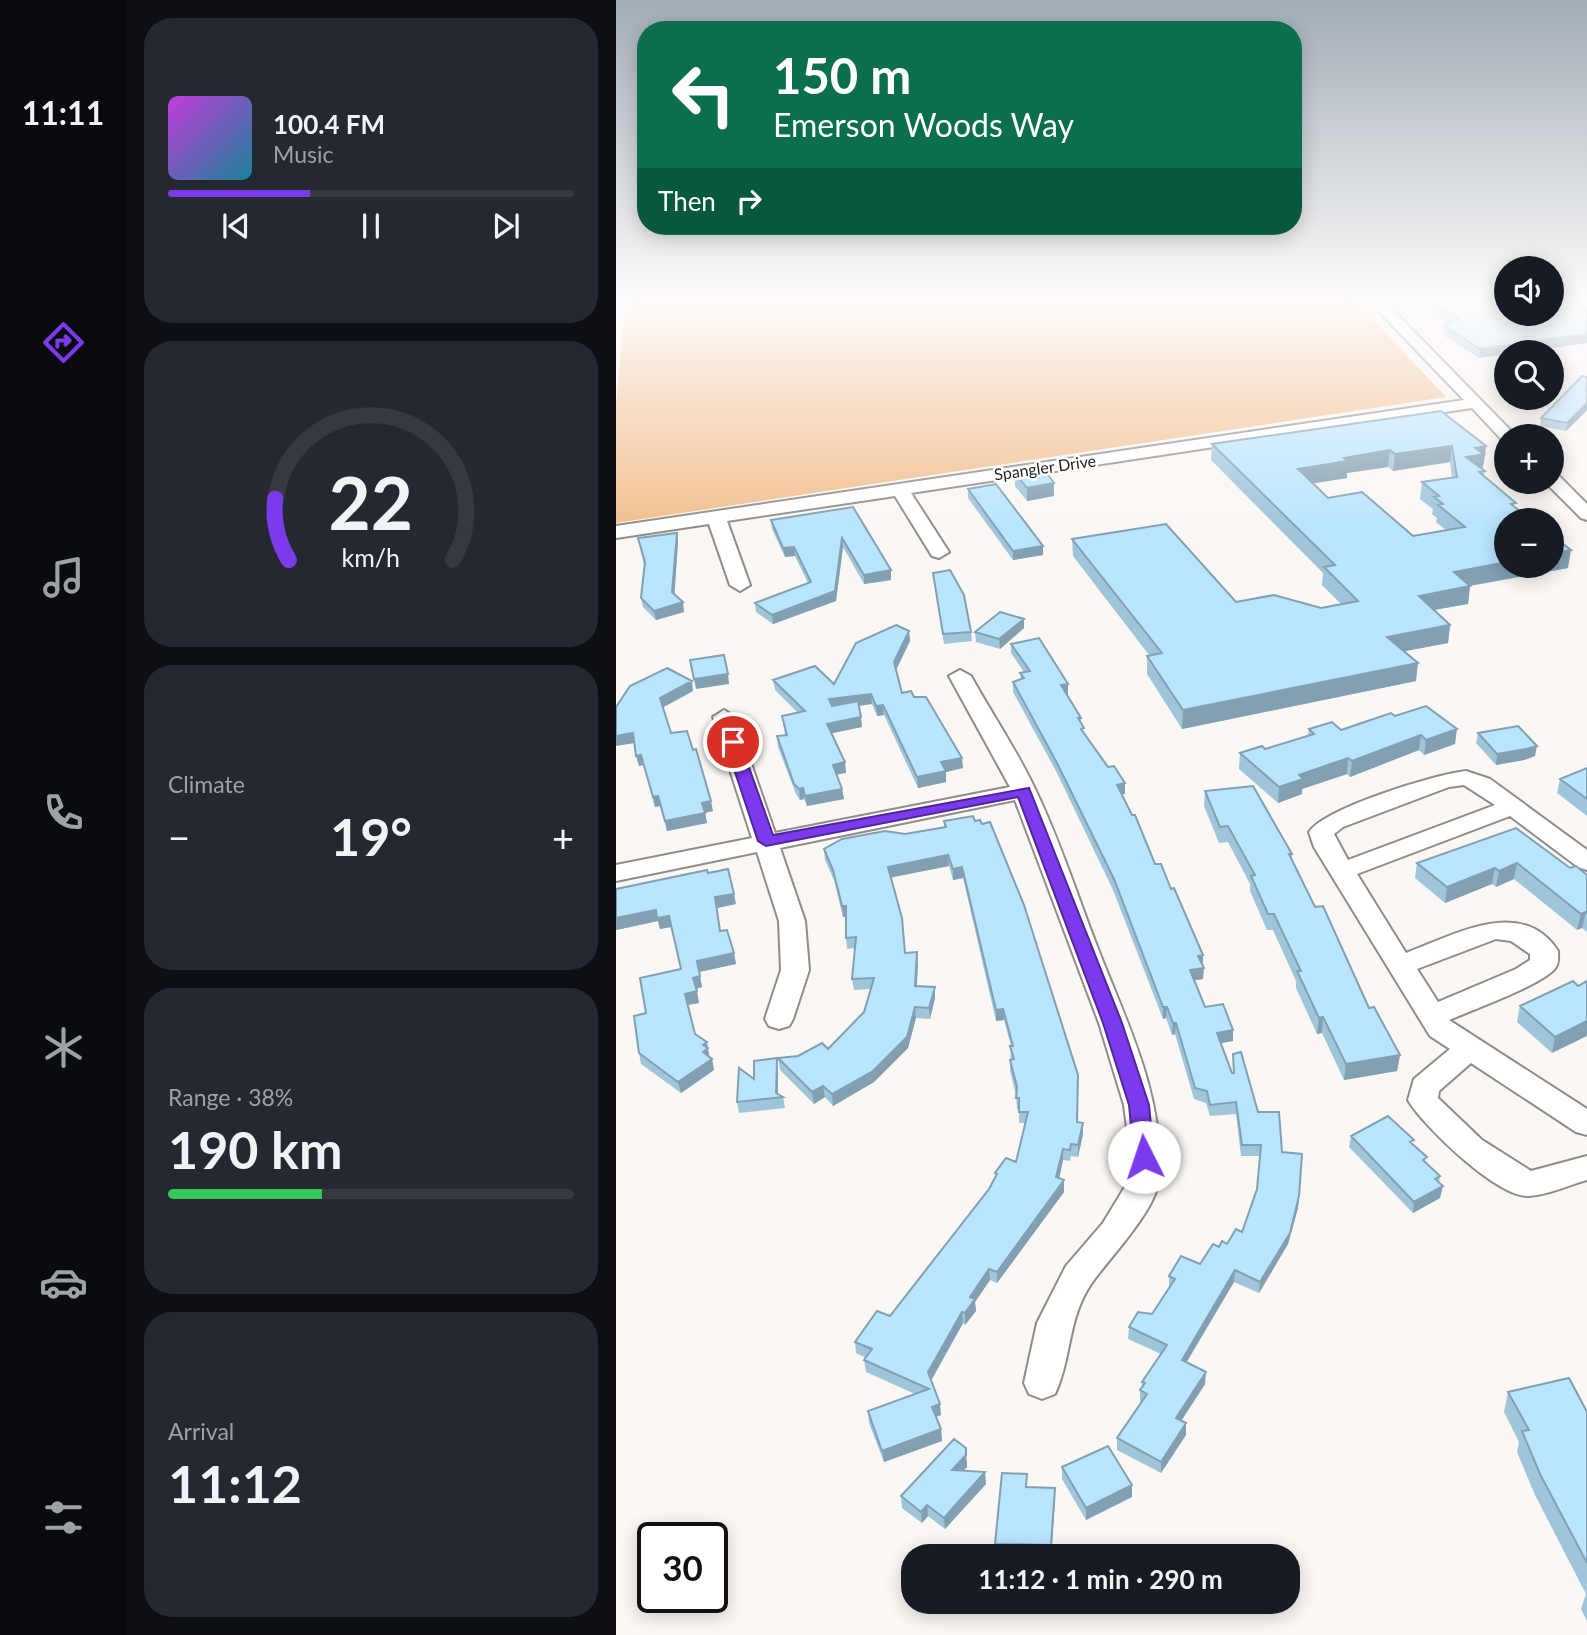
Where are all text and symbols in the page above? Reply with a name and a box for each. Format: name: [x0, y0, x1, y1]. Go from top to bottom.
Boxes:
text: 150 m: [773, 46, 911, 104]
icon: left: [658, 49, 749, 140]
text: 11:11: [22, 93, 104, 132]
text: Emerson Woods Way: [773, 105, 1074, 144]
text: 100.4 FM: [273, 108, 385, 140]
text: Music: [273, 140, 333, 168]
icon: right: [730, 182, 768, 220]
text: Then: [658, 185, 716, 217]
icon: previous: [217, 207, 255, 245]
icon: pause: [352, 207, 390, 245]
icon: next: [487, 207, 525, 245]
map controls: [1494, 256, 1564, 578]
button: sound: [1494, 256, 1564, 326]
icon: directions: [39, 318, 88, 367]
button: search: [1494, 340, 1564, 410]
button: +: [1494, 424, 1564, 494]
street label: Spangler Drive: [993, 450, 1097, 484]
text: 22: [329, 459, 413, 547]
button: −: [1494, 508, 1564, 578]
text: km/h: [342, 542, 400, 572]
icon: music: [39, 553, 88, 602]
pin: [703, 712, 763, 772]
icon: arrive: [714, 723, 752, 761]
text: Climate: [168, 770, 245, 798]
icon: phone: [39, 788, 88, 837]
text: 19°: [330, 805, 412, 867]
text: −: [168, 814, 190, 860]
text: +: [552, 814, 574, 860]
icon: climate: [39, 1023, 88, 1072]
text: Range · 38%: [168, 1083, 293, 1111]
text: 190 km: [168, 1118, 342, 1180]
position arrow: [1107, 1120, 1181, 1194]
icon: car: [39, 1258, 88, 1307]
text: Arrival: [168, 1417, 234, 1445]
text: 11:12: [168, 1452, 302, 1514]
icon: filters: [39, 1493, 88, 1542]
speed limit sign: 30: [637, 1522, 728, 1613]
text: 11:12 · 1 min · 290 m: [978, 1563, 1223, 1595]

